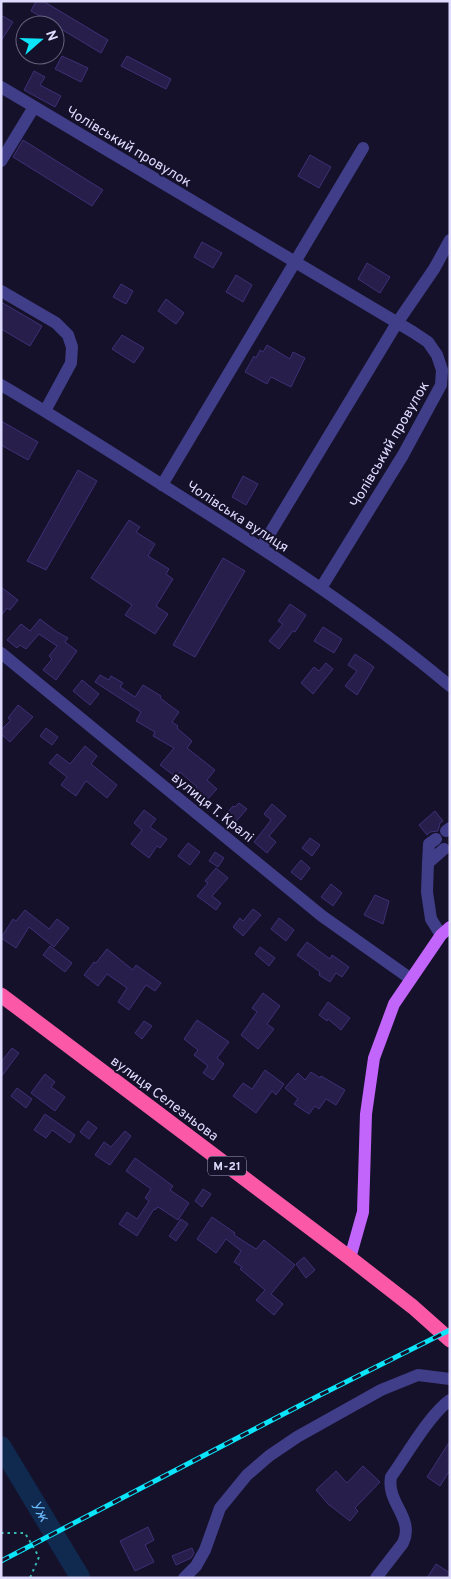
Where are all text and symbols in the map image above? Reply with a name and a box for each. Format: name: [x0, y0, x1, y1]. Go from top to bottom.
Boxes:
north arrow: [15, 15, 65, 65]
text: N: [41, 28, 61, 44]
street label: Чолівський провулок: [62, 103, 194, 191]
street label: Чолівський провулок: [347, 378, 433, 511]
street label: Чолівська вулиця: [183, 478, 292, 557]
street label: вулиця Т. Кралі: [167, 770, 257, 847]
street label: вулиця Селезньова: [107, 1053, 221, 1145]
road number: М-21: [208, 1156, 246, 1176]
water label: Уж: [25, 1498, 53, 1526]

